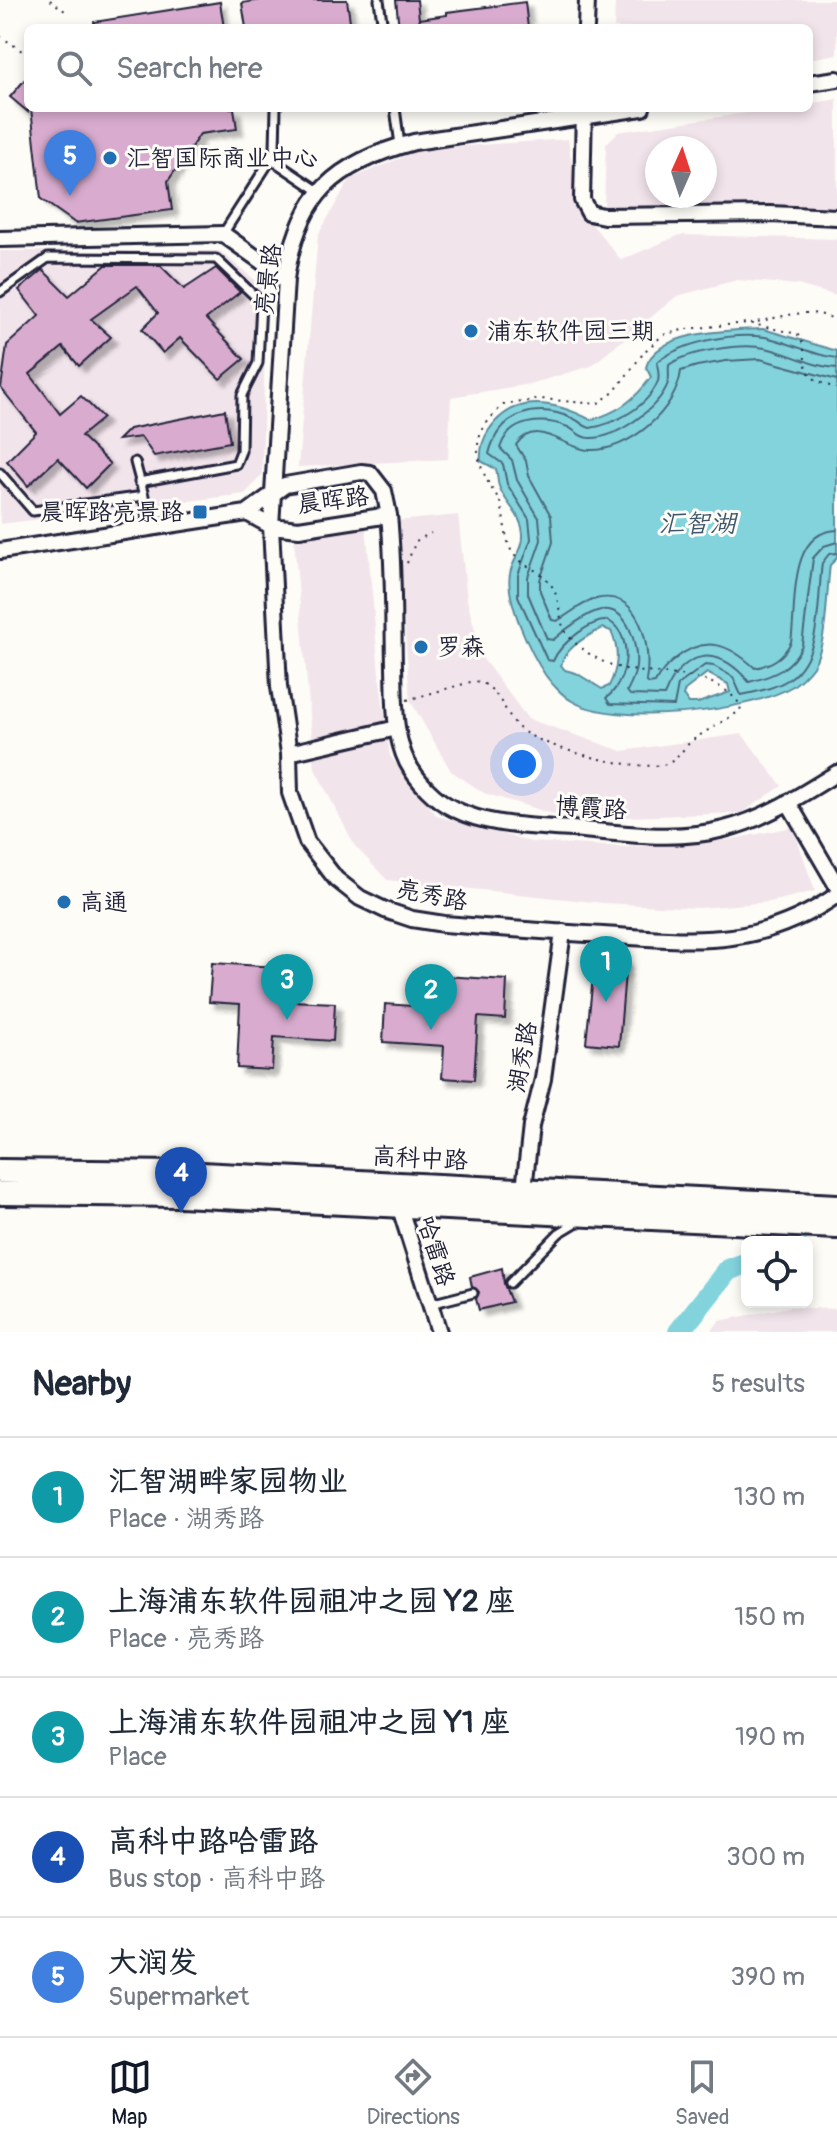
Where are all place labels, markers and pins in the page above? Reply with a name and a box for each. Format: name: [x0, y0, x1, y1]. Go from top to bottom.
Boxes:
pin: 5: [44, 130, 96, 196]
place label: 汇智国际商业中心: [126, 144, 318, 173]
marker: 汇智国际商业中心: [101, 149, 119, 167]
place label: 浦东软件园三期: [487, 317, 655, 346]
marker: 浦东软件园三期: [462, 322, 480, 340]
place label: 晨晖路亮景路: [40, 498, 184, 527]
marker: 晨晖路亮景路: [191, 503, 209, 521]
place label: 罗森: [437, 633, 485, 662]
marker: 罗森: [412, 638, 430, 656]
place label: 高通: [80, 888, 128, 917]
marker: 高通: [55, 893, 73, 911]
pin: 1: [580, 936, 632, 1002]
pin: 3: [261, 954, 313, 1020]
pin: 2: [405, 964, 457, 1030]
pin: 4: [155, 1147, 207, 1213]

